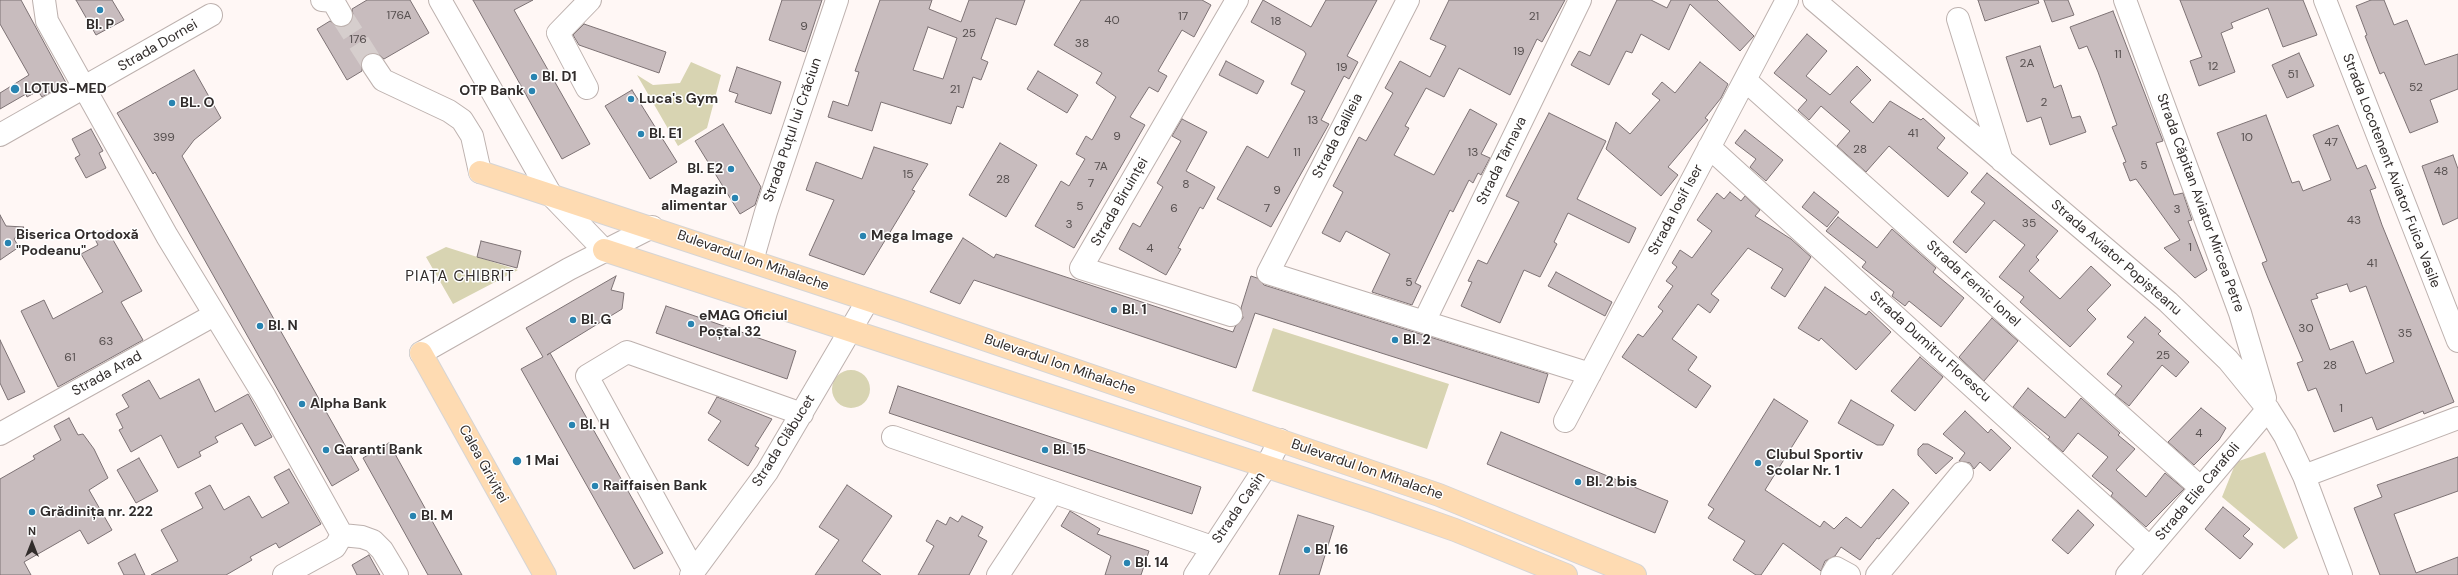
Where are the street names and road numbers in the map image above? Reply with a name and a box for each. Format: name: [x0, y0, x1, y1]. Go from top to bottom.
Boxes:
street label: Strada Dornei: [115, 16, 201, 76]
street label: Strada Locotenent Aviator Fuica Vasile: [2338, 52, 2444, 290]
street label: Strada Puțul lui Crăciun: [760, 56, 826, 204]
street label: Strada Galileia: [1309, 91, 1367, 181]
street label: Strada Căpitan Aviator Mircea Petre: [2153, 91, 2247, 315]
street label: Strada Târnava: [1473, 114, 1531, 208]
street label: Strada Biruinței: [1088, 155, 1152, 249]
street label: Strada Iosif Iser: [1645, 162, 1707, 258]
street label: Strada Aviator Popișteanu: [2047, 197, 2185, 319]
street label: Bulevardul Ion Mihalache: [675, 227, 831, 295]
street label: Strada Fernic Ionel: [1923, 237, 2023, 331]
street label: Strada Dumitru Florescu: [1866, 288, 1994, 406]
street label: Bulevardul Ion Mihalache: [982, 331, 1138, 399]
street label: Strada Arad: [69, 348, 145, 400]
street label: Strada Clăbucet: [749, 392, 819, 490]
street label: Calea Griviței: [455, 422, 511, 506]
street label: Bulevardul Ion Mihalache: [1289, 436, 1445, 504]
street label: Strada Elie Carafoli: [2152, 440, 2244, 544]
street label: Strada Cașin: [1209, 469, 1269, 547]

